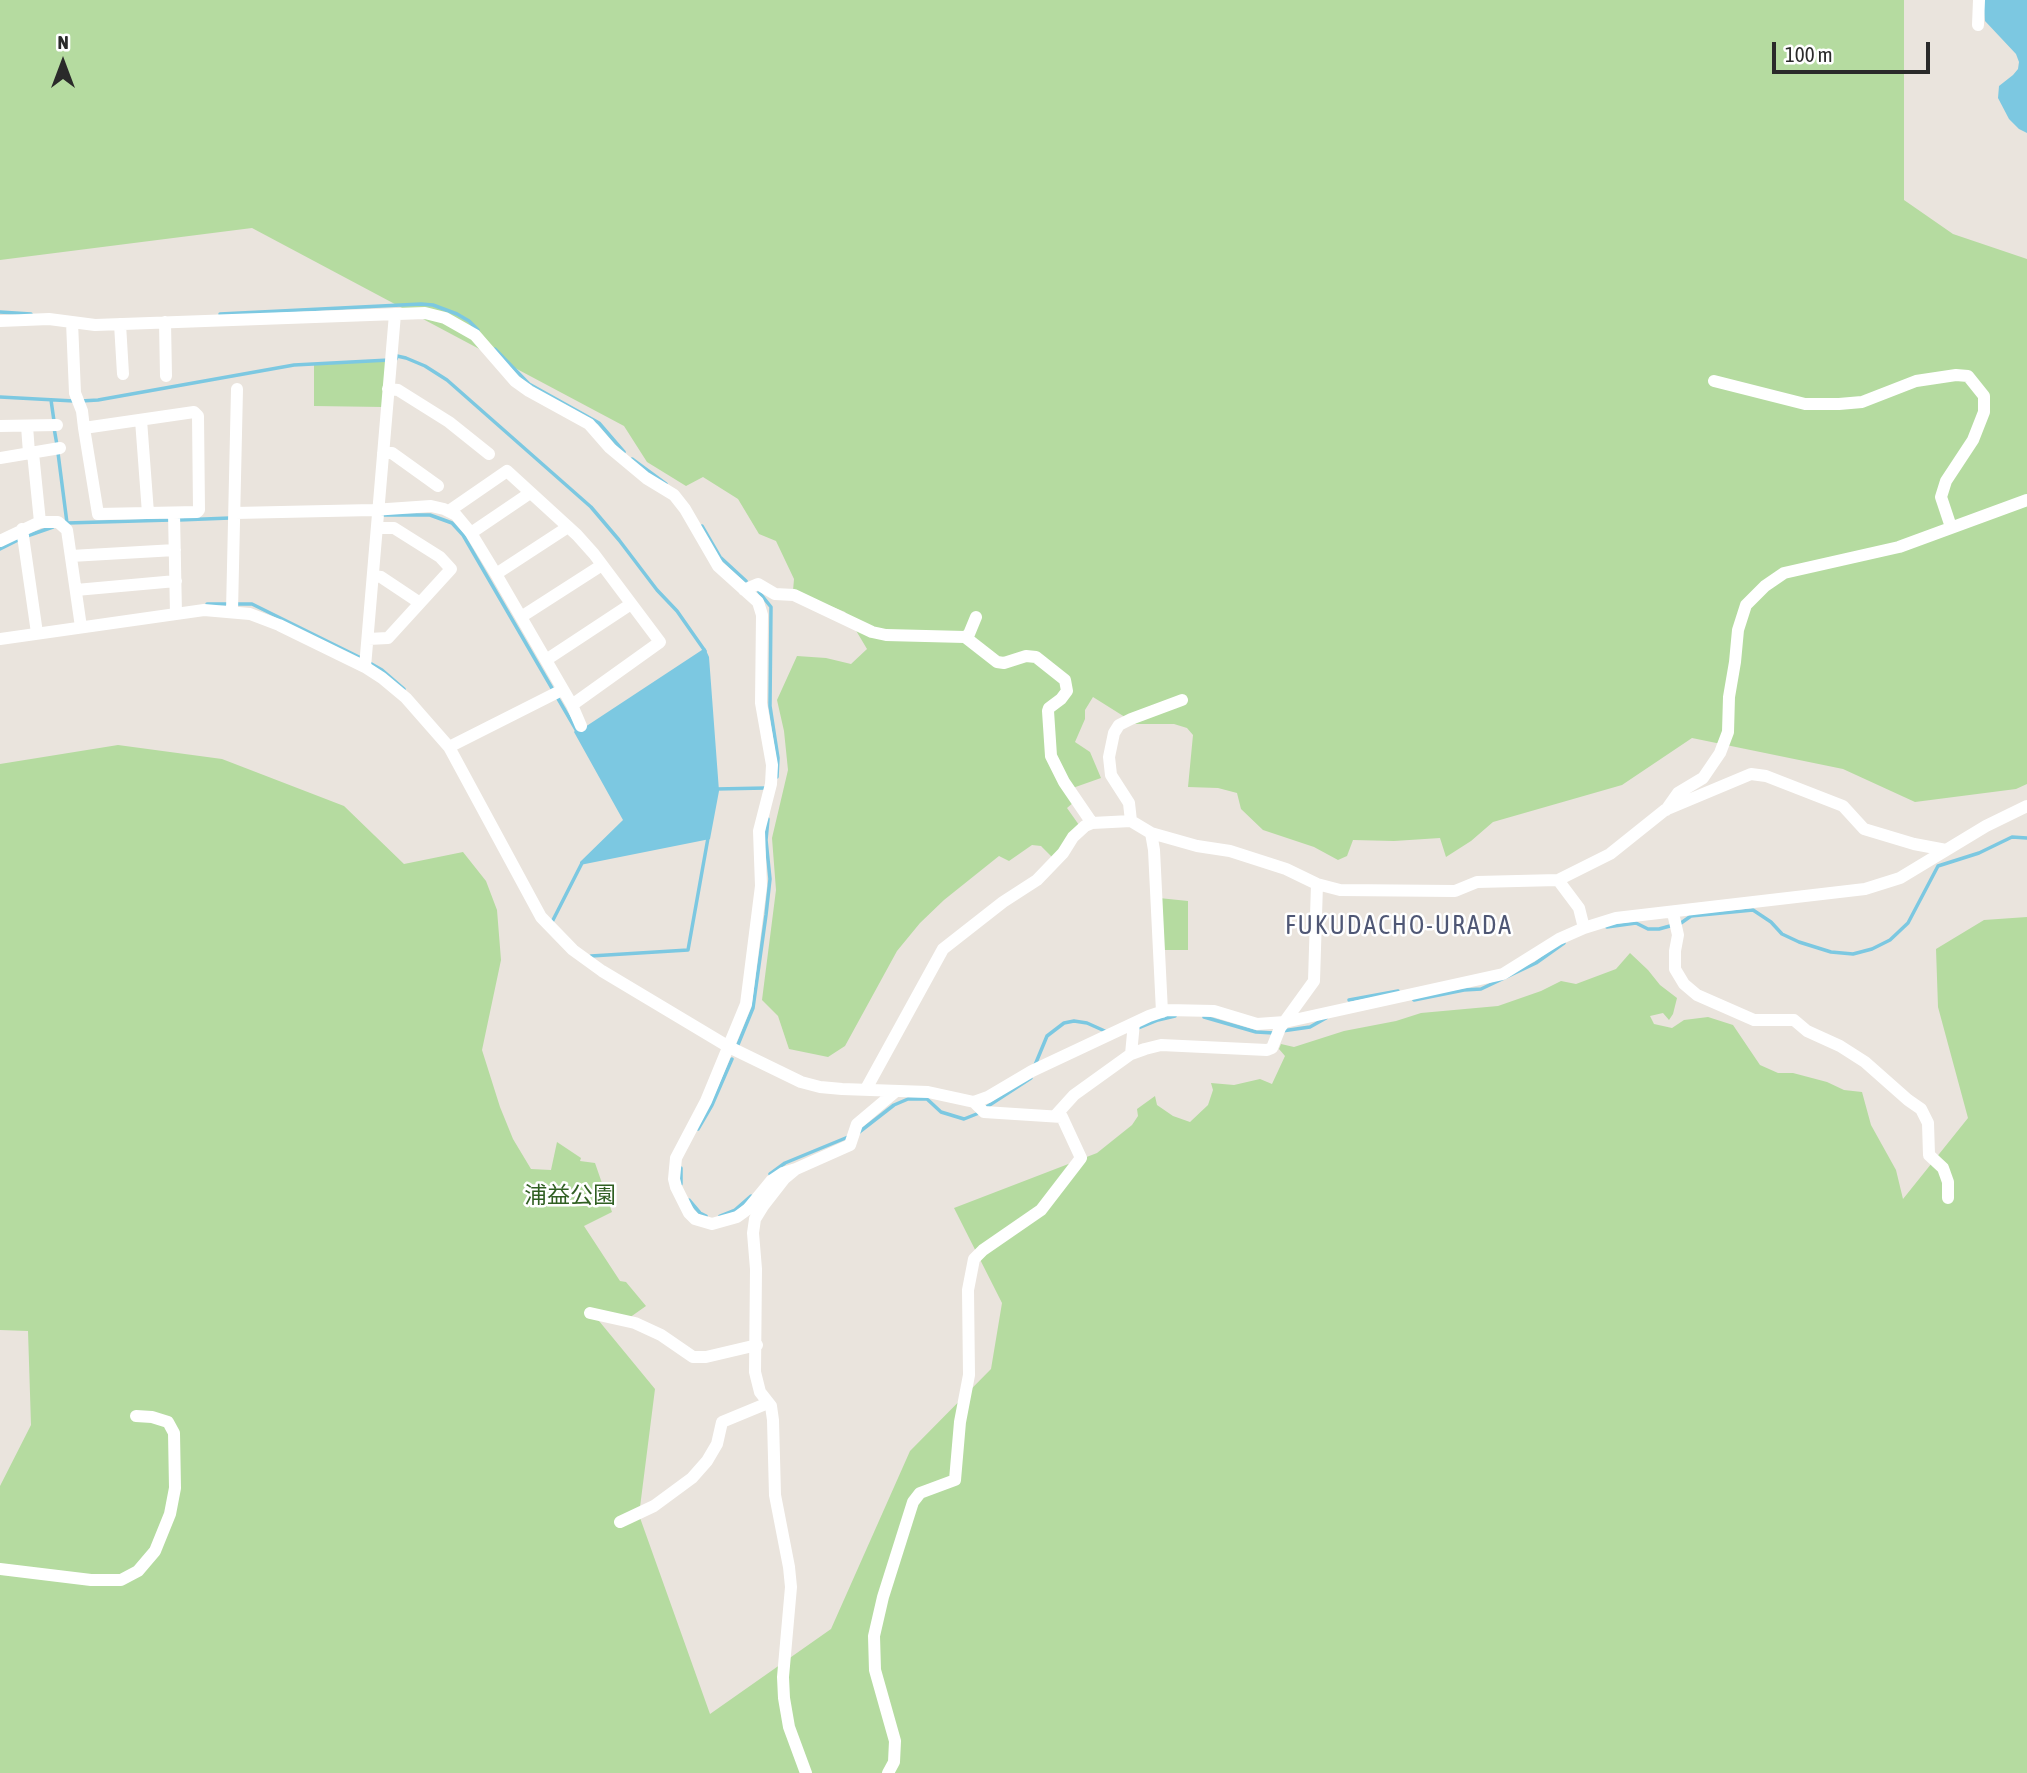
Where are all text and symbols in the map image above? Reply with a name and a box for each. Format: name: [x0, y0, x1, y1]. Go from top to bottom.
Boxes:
north arrow: [28, 28, 98, 98]
scale bar: [1775, 28, 1932, 72]
text: N: [57, 31, 69, 53]
text: 100 m: [1785, 42, 1833, 66]
district label: FUKUDACHO-URADA: [1287, 910, 1511, 942]
park label: 浦益公園: [524, 1182, 616, 1210]

